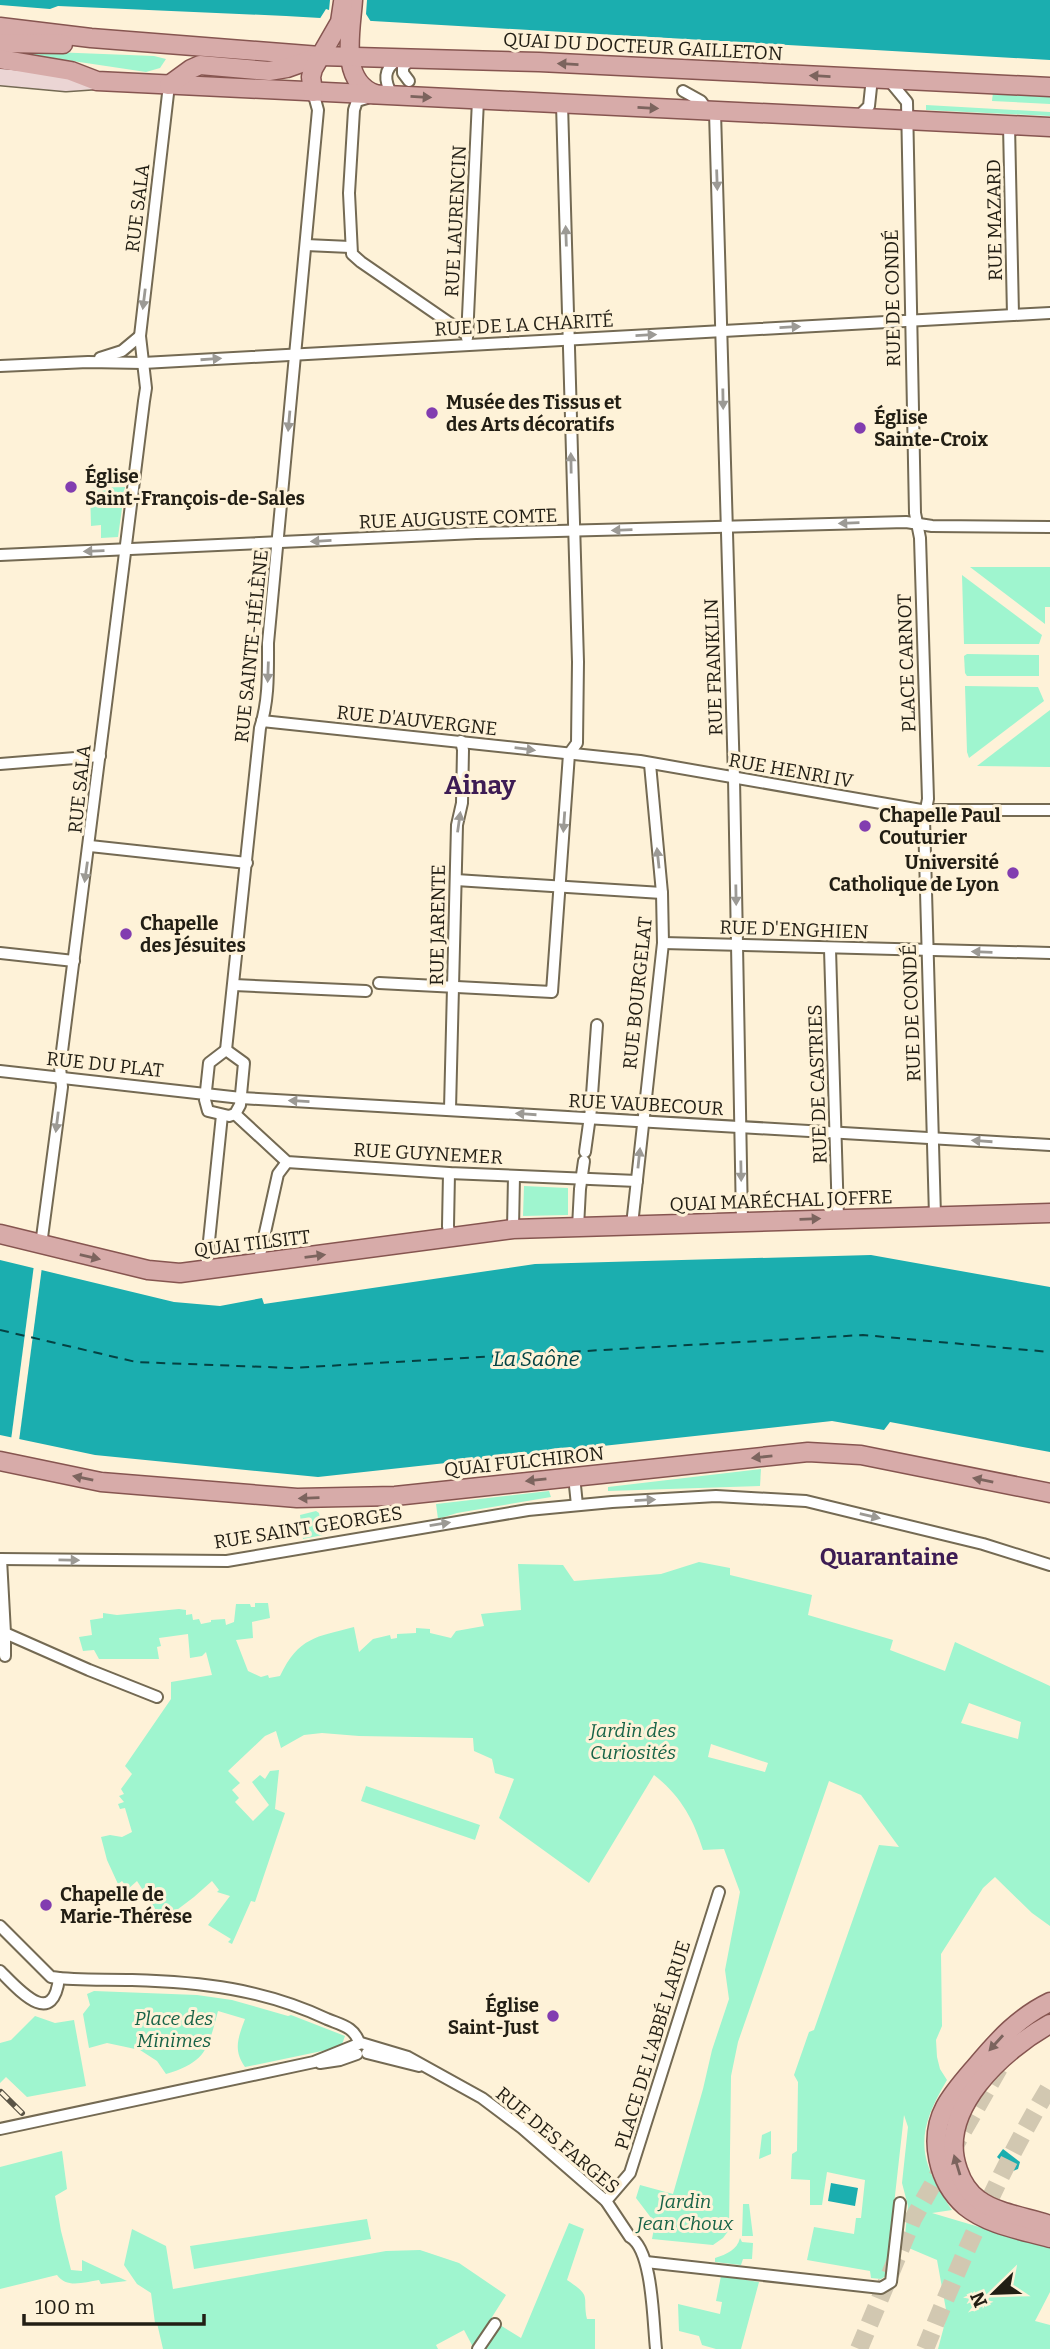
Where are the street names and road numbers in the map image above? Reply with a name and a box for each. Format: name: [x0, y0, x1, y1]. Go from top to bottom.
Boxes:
street label: QUAI DU DOCTEUR GAILLETON: [502, 28, 783, 65]
street label: RUE LAURENCIN: [440, 145, 471, 297]
street label: RUE MAZARD: [982, 159, 1007, 281]
street label: RUE SALA: [121, 162, 154, 254]
street label: RUE DE CONDÉ: [880, 229, 905, 367]
street label: RUE DE LA CHARITÉ: [434, 308, 614, 341]
street label: RUE AUGUSTE COMTE: [358, 504, 558, 533]
street label: RUE SAINTE-HÉLÈNE: [230, 548, 273, 744]
street label: PLACE CARNOT: [893, 593, 920, 733]
street label: RUE FRANKLIN: [700, 598, 727, 736]
street label: RUE D'AUVERGNE: [335, 701, 498, 740]
street label: RUE SALA: [63, 743, 96, 835]
street label: RUE HENRI IV: [727, 748, 856, 793]
street label: RUE JARENTE: [425, 864, 450, 986]
street label: RUE D'ENGHIEN: [719, 915, 869, 944]
street label: RUE BOURGELAT: [618, 916, 657, 1070]
street label: RUE DE CONDÉ: [898, 944, 925, 1082]
street label: RUE DE CASTRIES: [803, 1004, 832, 1164]
street label: RUE DU PLAT: [45, 1047, 165, 1082]
street label: RUE VAUBECOUR: [568, 1089, 725, 1120]
street label: RUE GUYNEMER: [353, 1138, 504, 1169]
street label: QUAI MARÉCHAL JOFFRE: [669, 1185, 893, 1216]
street label: QUAI TILSITT: [192, 1225, 312, 1262]
street label: QUAI FULCHIRON: [443, 1442, 605, 1481]
street label: RUE SAINT GEORGES: [212, 1501, 404, 1554]
street label: PLACE DE L'ABBÉ LARUE: [610, 1938, 695, 2152]
street label: RUE DES FARGES: [491, 2082, 624, 2199]

